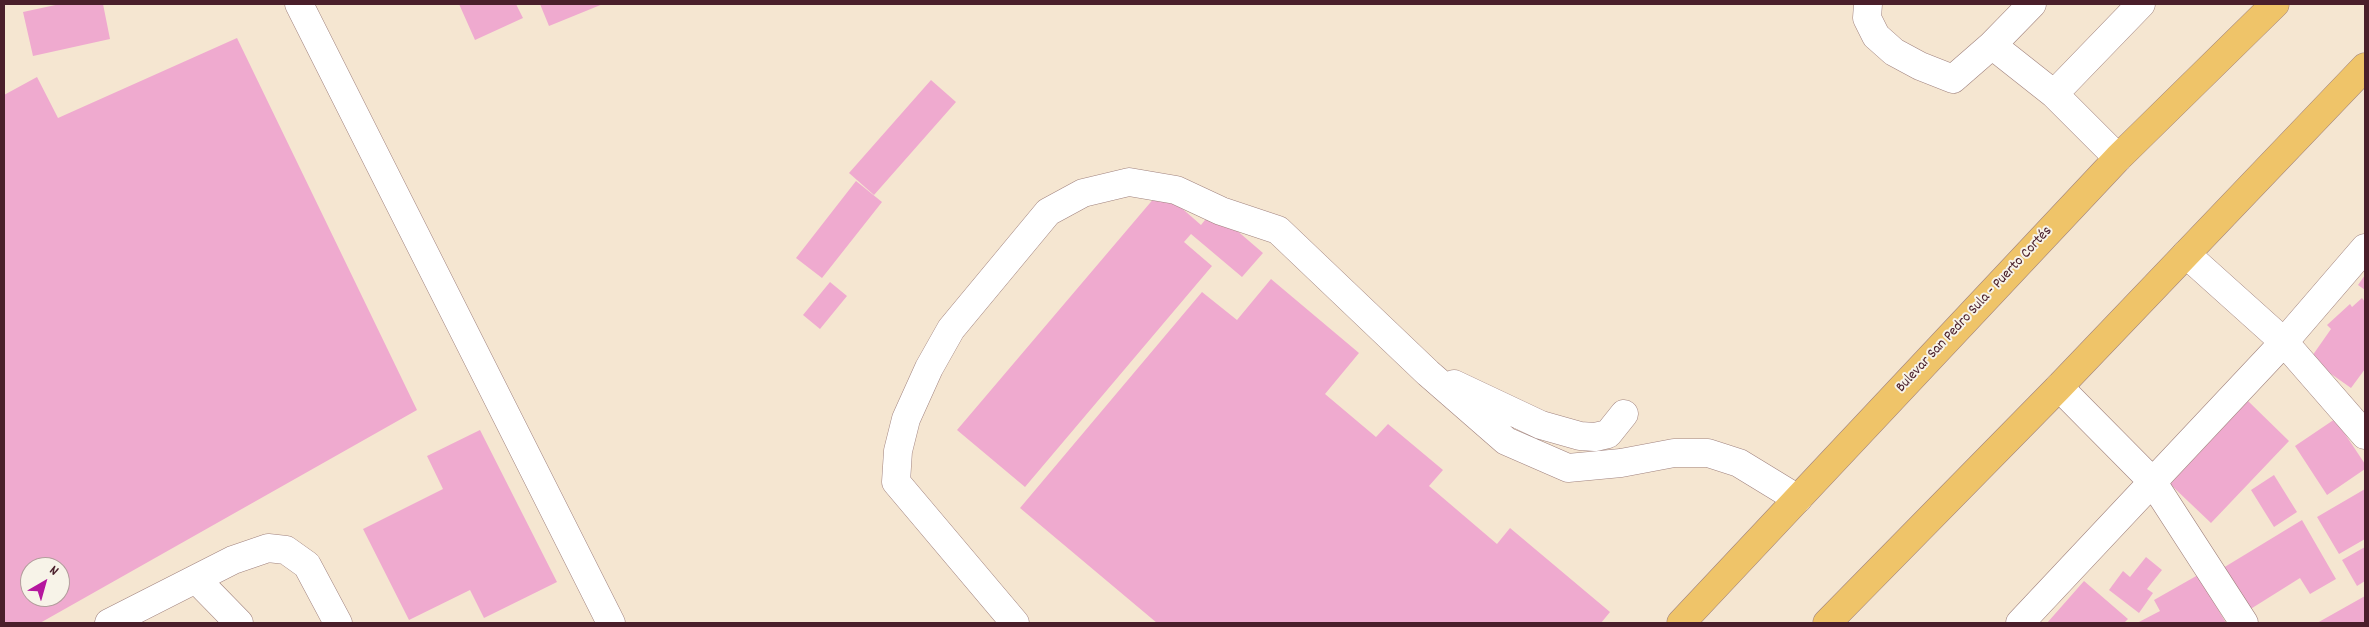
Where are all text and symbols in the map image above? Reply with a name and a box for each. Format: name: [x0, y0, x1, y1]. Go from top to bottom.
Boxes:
street label: Bulevar San Pedro Sula - Puerto Cortés: [1893, 223, 2057, 397]
north arrow: [20, 557, 70, 607]
text: N: [45, 561, 62, 581]

